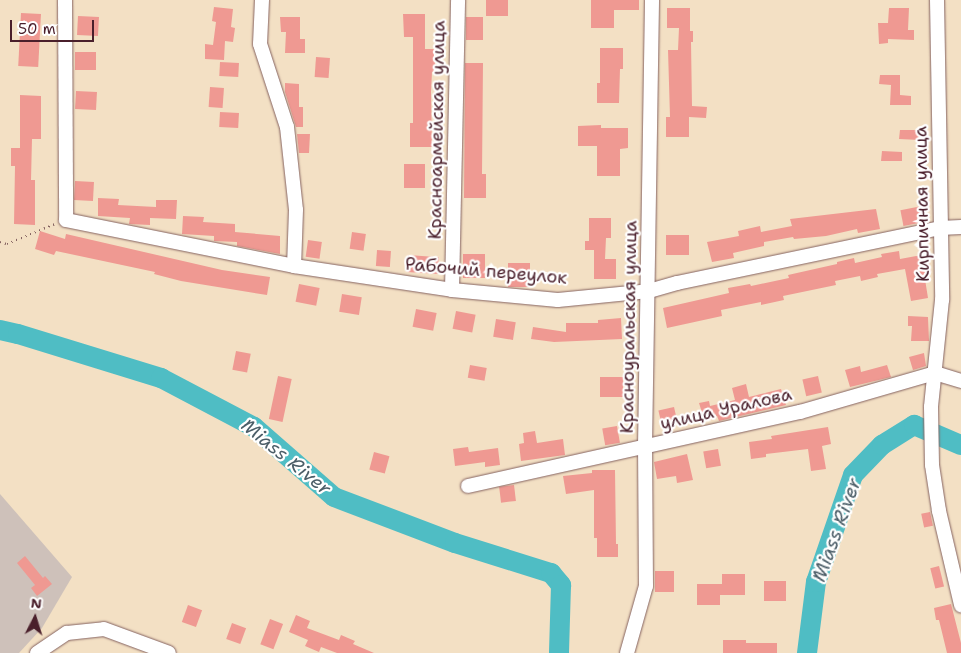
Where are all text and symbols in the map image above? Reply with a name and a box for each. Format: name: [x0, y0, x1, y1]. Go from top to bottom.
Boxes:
scale bar: [12, 10, 96, 42]
text: 50 m: [18, 19, 56, 39]
street label: Красноармейская улица: [424, 20, 450, 240]
street label: Кирпичная улица: [910, 126, 934, 282]
street label: Красноуральская улица: [616, 220, 642, 434]
street label: Рабочий переулок: [404, 253, 568, 289]
street label: улица Уралова: [658, 383, 794, 435]
water label: Miass River: [237, 414, 335, 500]
water label: Miass River: [808, 475, 866, 585]
north arrow: [10, 593, 60, 643]
text: N: [30, 594, 43, 613]

